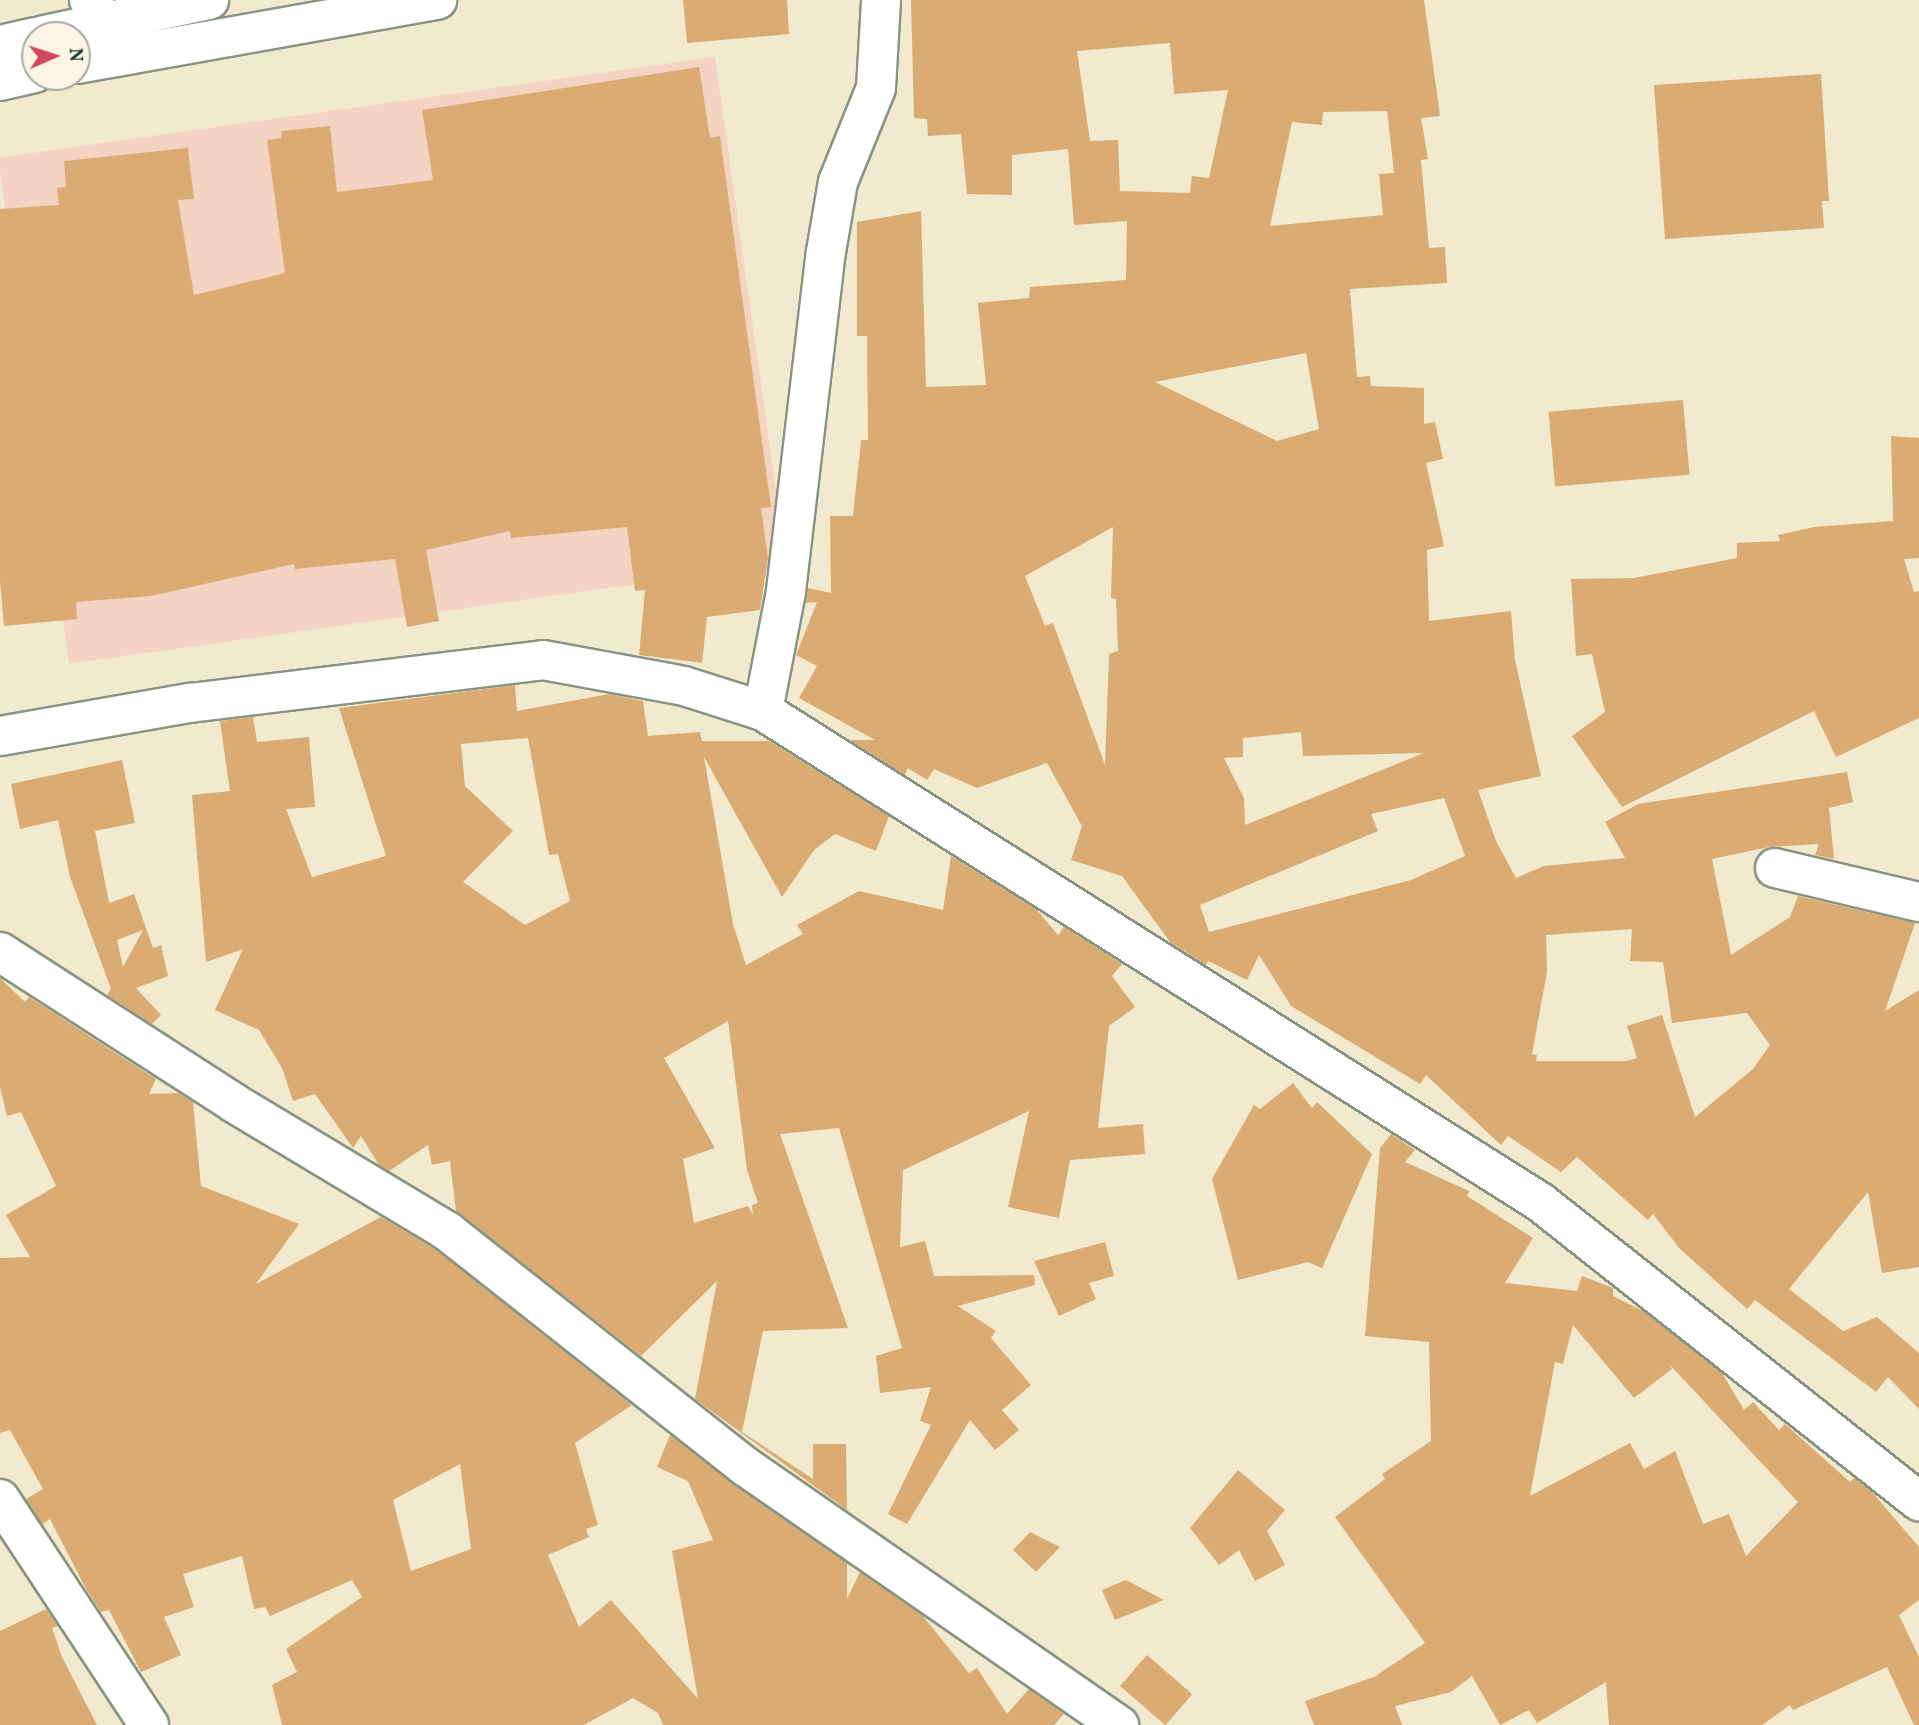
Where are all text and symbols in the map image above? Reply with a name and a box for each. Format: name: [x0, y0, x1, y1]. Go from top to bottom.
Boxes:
north arrow: [21, 21, 91, 91]
text: N: [62, 47, 88, 63]

